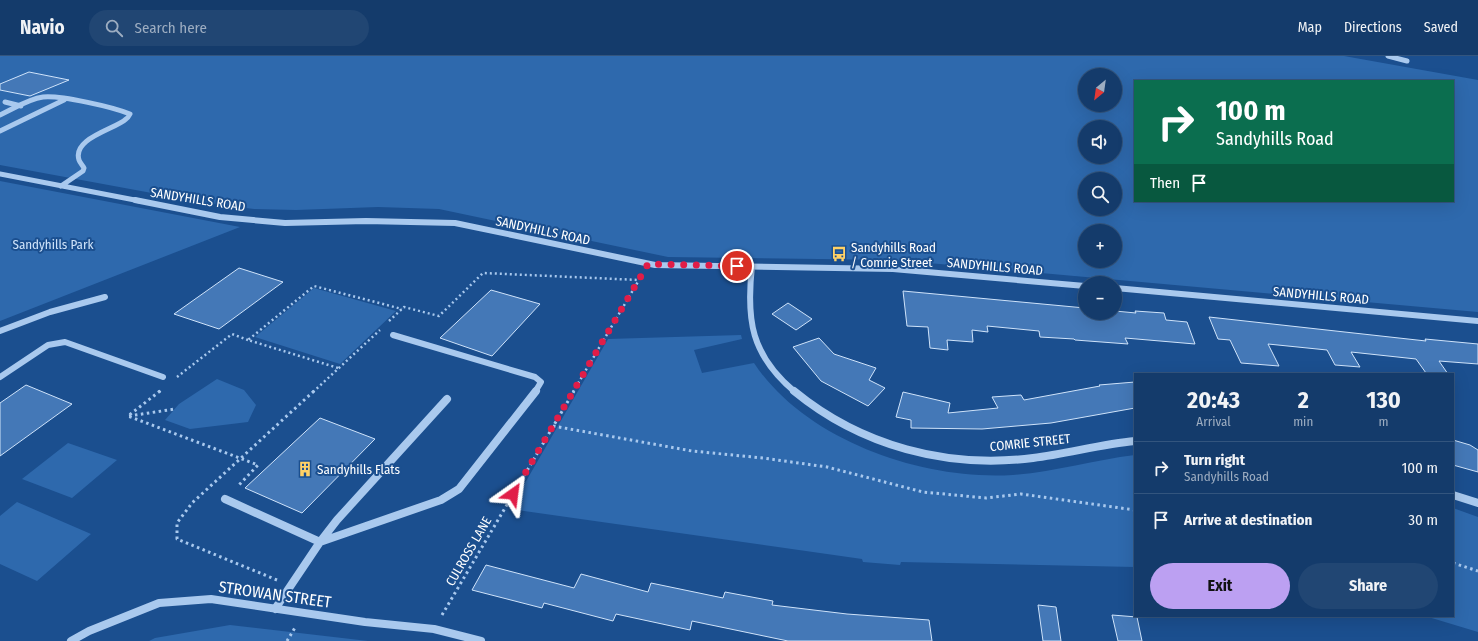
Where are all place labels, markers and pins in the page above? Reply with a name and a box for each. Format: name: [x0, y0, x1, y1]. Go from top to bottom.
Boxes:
place label: Sandyhills Road / Comrie Street: [851, 240, 936, 270]
bus stop icon: Sandyhills Road / Comrie Street: [830, 245, 848, 263]
pin: [720, 249, 754, 283]
building icon: Sandyhills Flats: [296, 460, 314, 478]
place label: Sandyhills Flats: [317, 462, 401, 477]

